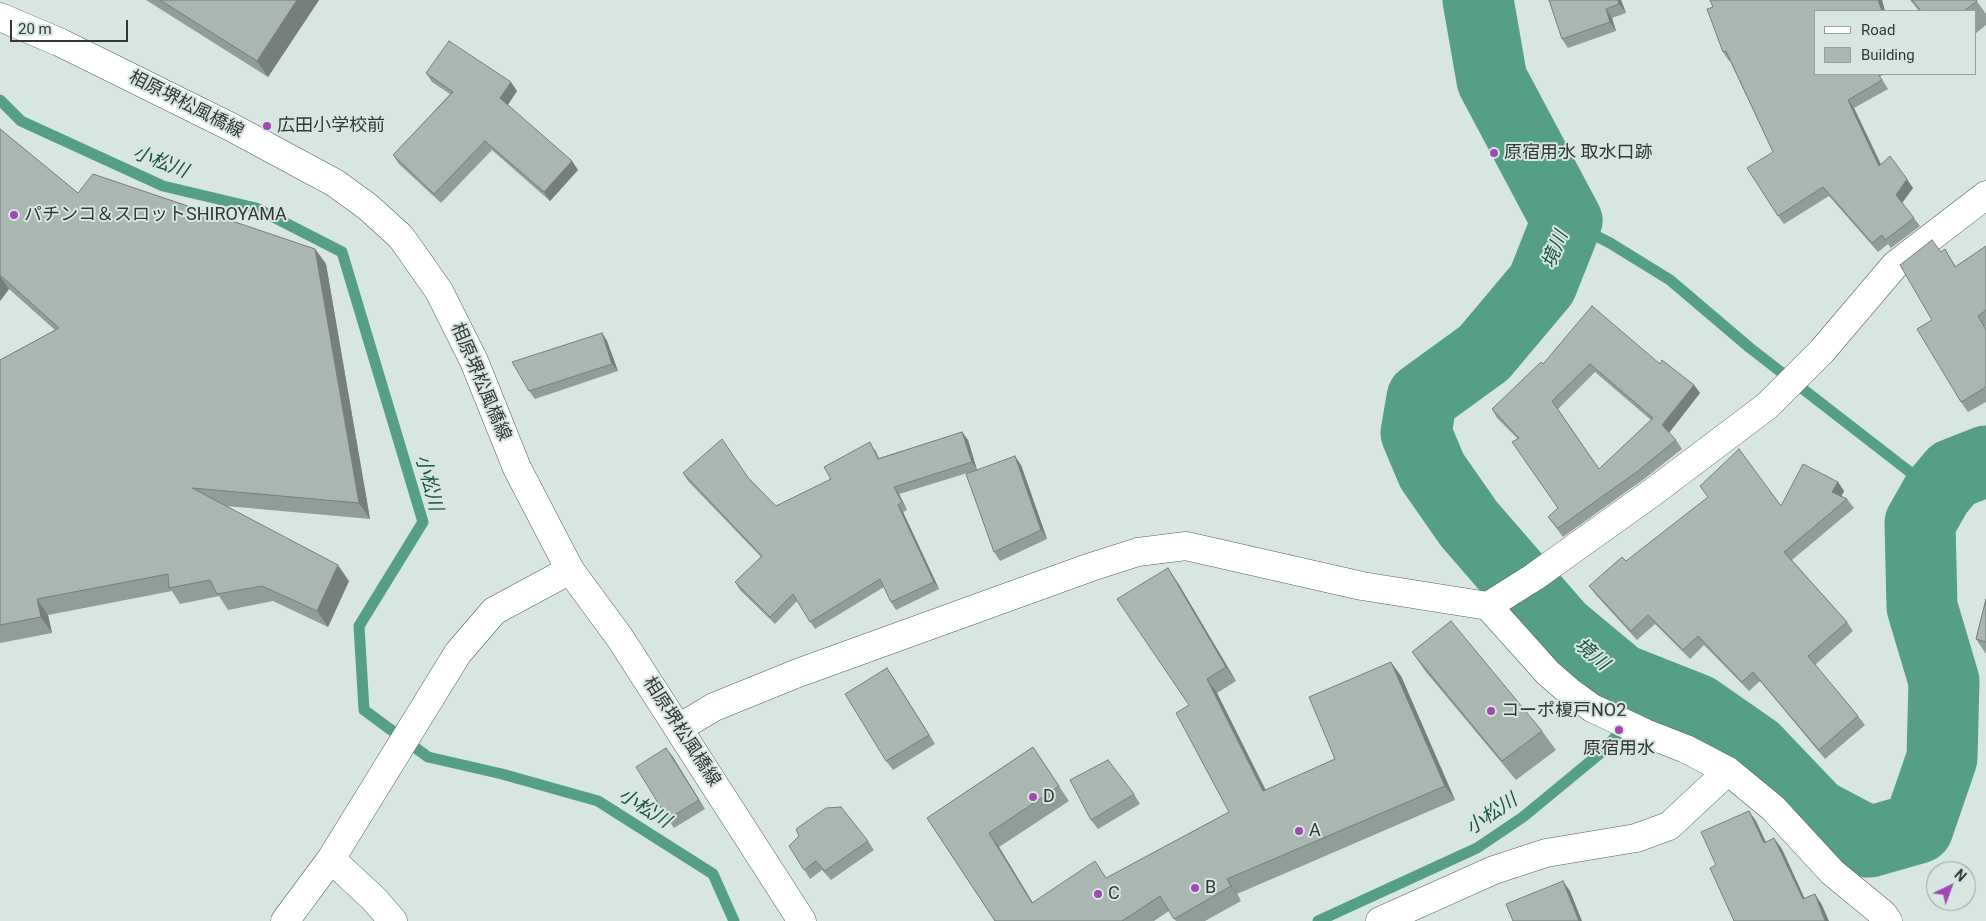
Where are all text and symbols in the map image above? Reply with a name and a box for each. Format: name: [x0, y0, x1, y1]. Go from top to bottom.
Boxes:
scale bar: [12, 10, 130, 42]
legend: [1814, 10, 1976, 75]
text: 20 m: [18, 20, 52, 38]
text: Road: [1861, 21, 1895, 39]
text: Building: [1861, 46, 1915, 64]
street label: 相原堺松風橋線: [125, 67, 247, 143]
place label: 広田小学校前: [277, 115, 385, 137]
marker: 広田小学校前: [261, 120, 273, 132]
water label: 小松川: [129, 142, 191, 184]
place label: 原宿用水 取水口跡: [1504, 142, 1652, 164]
marker: 原宿用水 取水口跡: [1488, 147, 1500, 159]
place label: パチンコ＆スロットSHIROYAMA: [24, 204, 287, 226]
marker: パチンコ＆スロットSHIROYAMA: [8, 209, 20, 221]
water label: 境川: [1538, 228, 1574, 272]
street label: 相原堺松風橋線: [445, 320, 515, 444]
water label: 小松川: [410, 453, 446, 513]
water label: 境川: [1569, 634, 1613, 676]
street label: 相原堺松風橋線: [638, 673, 724, 791]
place label: コーポ榎戸NO2: [1501, 700, 1626, 722]
marker: コーポ榎戸NO2: [1485, 705, 1497, 717]
marker: 原宿用水: [1613, 724, 1625, 736]
place label: 原宿用水: [1583, 738, 1655, 760]
water label: 小松川: [614, 784, 674, 834]
place label: D: [1043, 786, 1055, 808]
water label: 小松川: [1462, 790, 1522, 840]
marker: D: [1027, 791, 1039, 803]
place label: A: [1309, 820, 1321, 842]
marker: A: [1293, 825, 1305, 837]
north arrow: [1926, 861, 1976, 911]
text: N: [1951, 866, 1969, 885]
place label: B: [1205, 877, 1216, 899]
marker: B: [1189, 882, 1201, 894]
place label: C: [1108, 883, 1120, 905]
marker: C: [1092, 888, 1104, 900]

